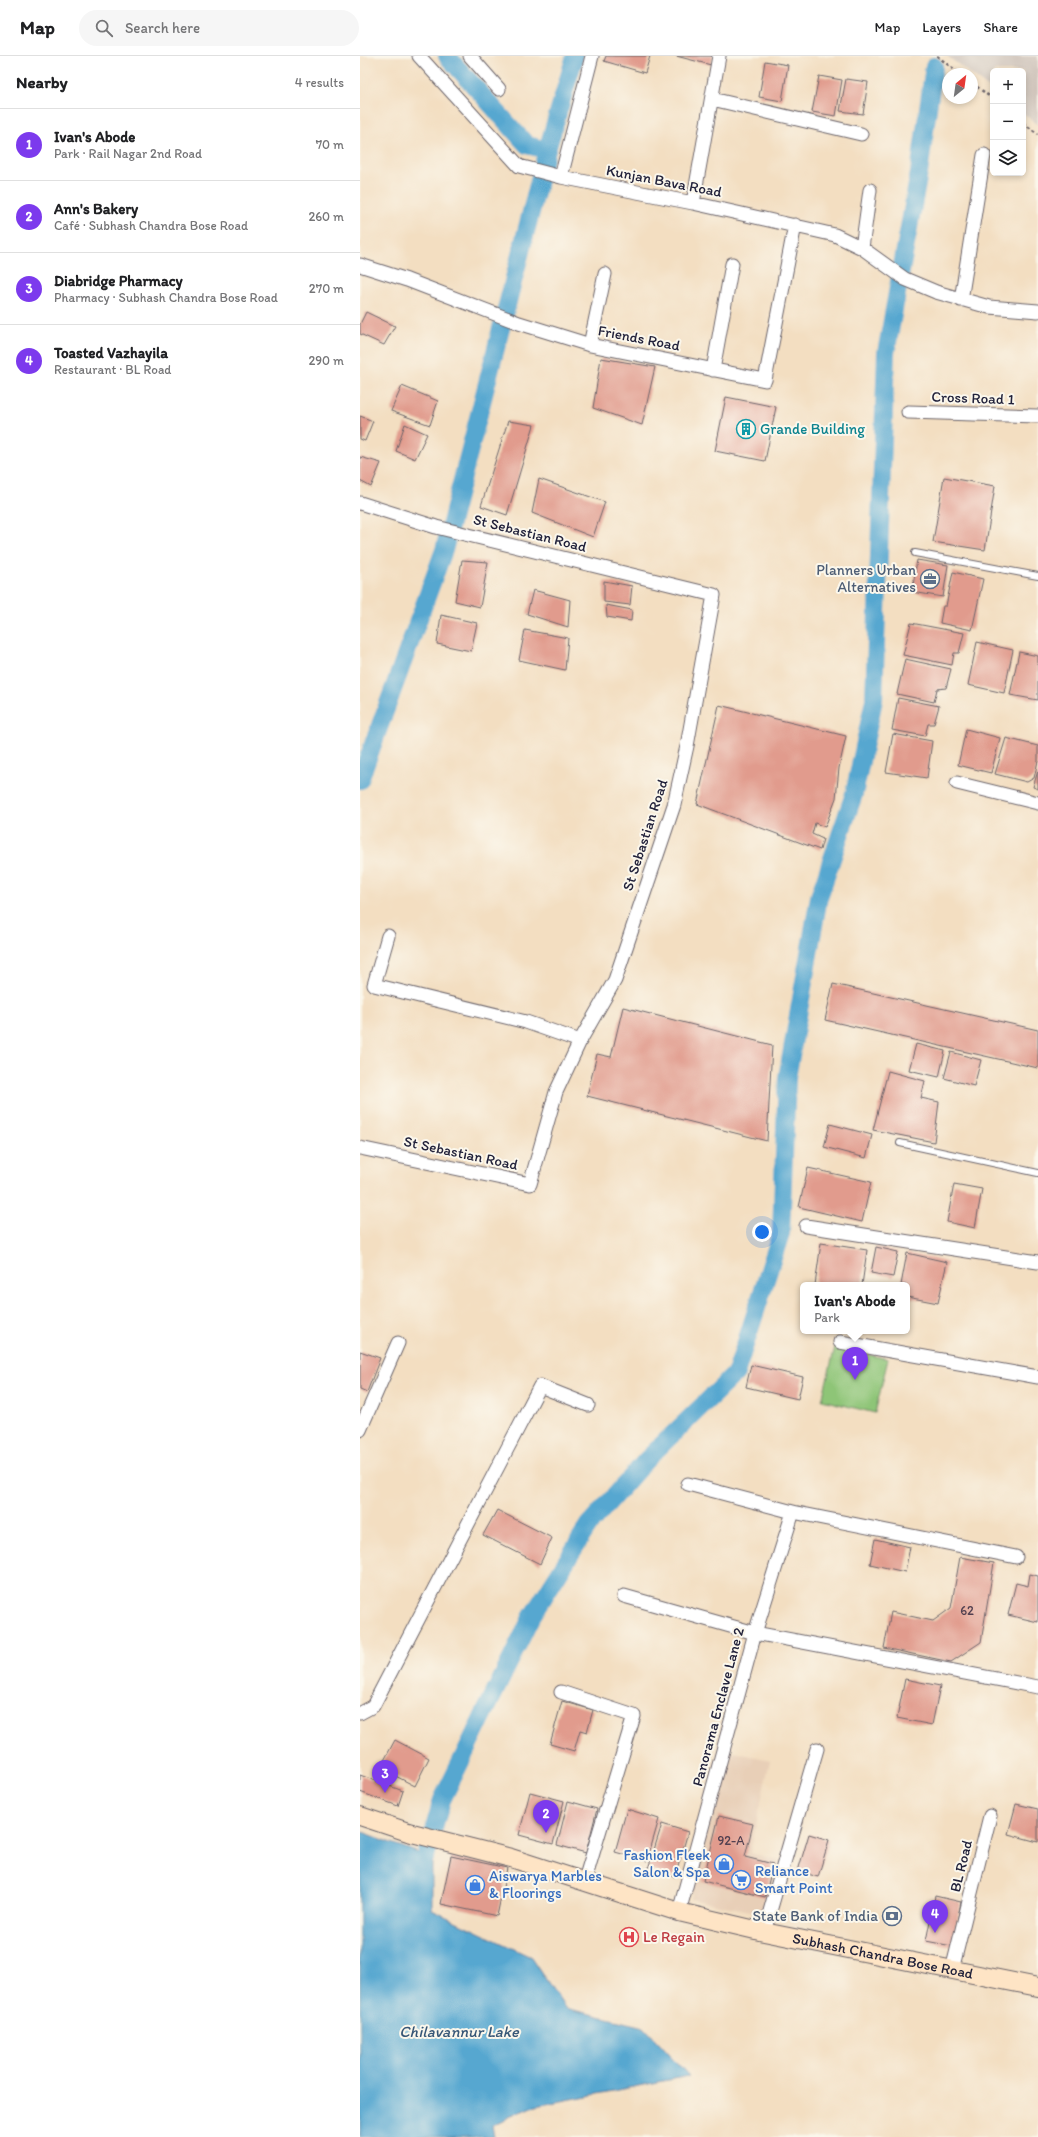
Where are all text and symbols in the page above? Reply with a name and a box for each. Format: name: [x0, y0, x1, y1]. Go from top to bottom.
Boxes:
search box: [79, 10, 359, 46]
text: Map: [20, 16, 55, 39]
icon: search: [93, 17, 115, 39]
text: Search here: [125, 19, 200, 37]
text: Map: [875, 19, 900, 36]
text: Layers: [922, 19, 961, 36]
text: Share: [983, 19, 1018, 36]
north arrow: [942, 68, 978, 104]
map controls: [990, 68, 1026, 176]
button: +: [990, 68, 1026, 104]
text: Nearby: [16, 72, 68, 92]
text: 4 results: [295, 75, 344, 90]
button: −: [990, 104, 1026, 140]
text: Ivan's Abode: [54, 128, 135, 146]
text: 1: [26, 137, 32, 152]
text: 70 m: [316, 137, 344, 152]
button: layers: [990, 140, 1026, 176]
text: Park · Rail Nagar 2nd Road: [54, 146, 202, 161]
street label: Kunjan Bava Road: [605, 161, 723, 201]
text: Ann's Bakery: [54, 200, 138, 218]
text: 2: [26, 209, 32, 224]
text: 260 m: [308, 209, 344, 224]
text: Café · Subhash Chandra Bose Road: [54, 218, 248, 233]
text: Diabridge Pharmacy: [54, 272, 183, 290]
text: 3: [25, 281, 33, 296]
text: 270 m: [309, 281, 344, 296]
text: Pharmacy · Subhash Chandra Bose Road: [54, 290, 278, 305]
street label: Friends Road: [596, 321, 682, 355]
text: Toasted Vazhayila: [54, 344, 168, 362]
text: 4: [25, 353, 33, 368]
text: 290 m: [308, 353, 344, 368]
text: Restaurant · BL Road: [54, 362, 171, 377]
street label: Cross Road 1: [931, 388, 1015, 408]
building icon: Grande Building: [735, 418, 757, 440]
place label: Grande Building: [760, 420, 865, 438]
street label: St Sebastian Road: [471, 510, 589, 556]
place label: Planners Urban Alternatives: [816, 561, 916, 596]
office icon: Planners Urban Alternatives: [919, 568, 941, 590]
street label: St Sebastian Road: [618, 777, 672, 893]
street label: St Sebastian Road: [402, 1132, 520, 1174]
your location: [752, 1222, 772, 1242]
popup: [800, 1282, 910, 1334]
text: Ivan's Abode: [814, 1292, 896, 1310]
text: Park: [814, 1310, 840, 1325]
pin: 1: [842, 1347, 868, 1380]
house number: 62: [960, 1603, 974, 1618]
street label: Panorama Enclave Lane 2: [688, 1626, 748, 1788]
pin: 3: [372, 1760, 398, 1793]
pin: 2: [533, 1800, 559, 1833]
house number: 92-A: [717, 1833, 745, 1848]
street label: BL Road: [946, 1837, 976, 1894]
place label: Fashion Fleek Salon & Spa: [623, 1846, 710, 1881]
shop icon: Fashion Fleek Salon & Spa: [713, 1853, 735, 1875]
place label: Reliance Smart Point: [755, 1862, 833, 1897]
place label: Aiswarya Marbles & Floorings: [489, 1867, 602, 1902]
supermarket icon: Reliance Smart Point: [730, 1869, 752, 1891]
shop icon: Aiswarya Marbles & Floorings: [464, 1874, 486, 1896]
pin: 4: [922, 1900, 948, 1933]
bank icon: State Bank of India: [881, 1905, 903, 1927]
place label: State Bank of India: [752, 1907, 878, 1925]
hospital icon: Le Regain: [618, 1926, 640, 1948]
place label: Le Regain: [643, 1928, 705, 1946]
street label: Subhash Chandra Bose Road: [791, 1929, 976, 1983]
water label: Chilavannur Lake: [399, 2022, 520, 2041]

